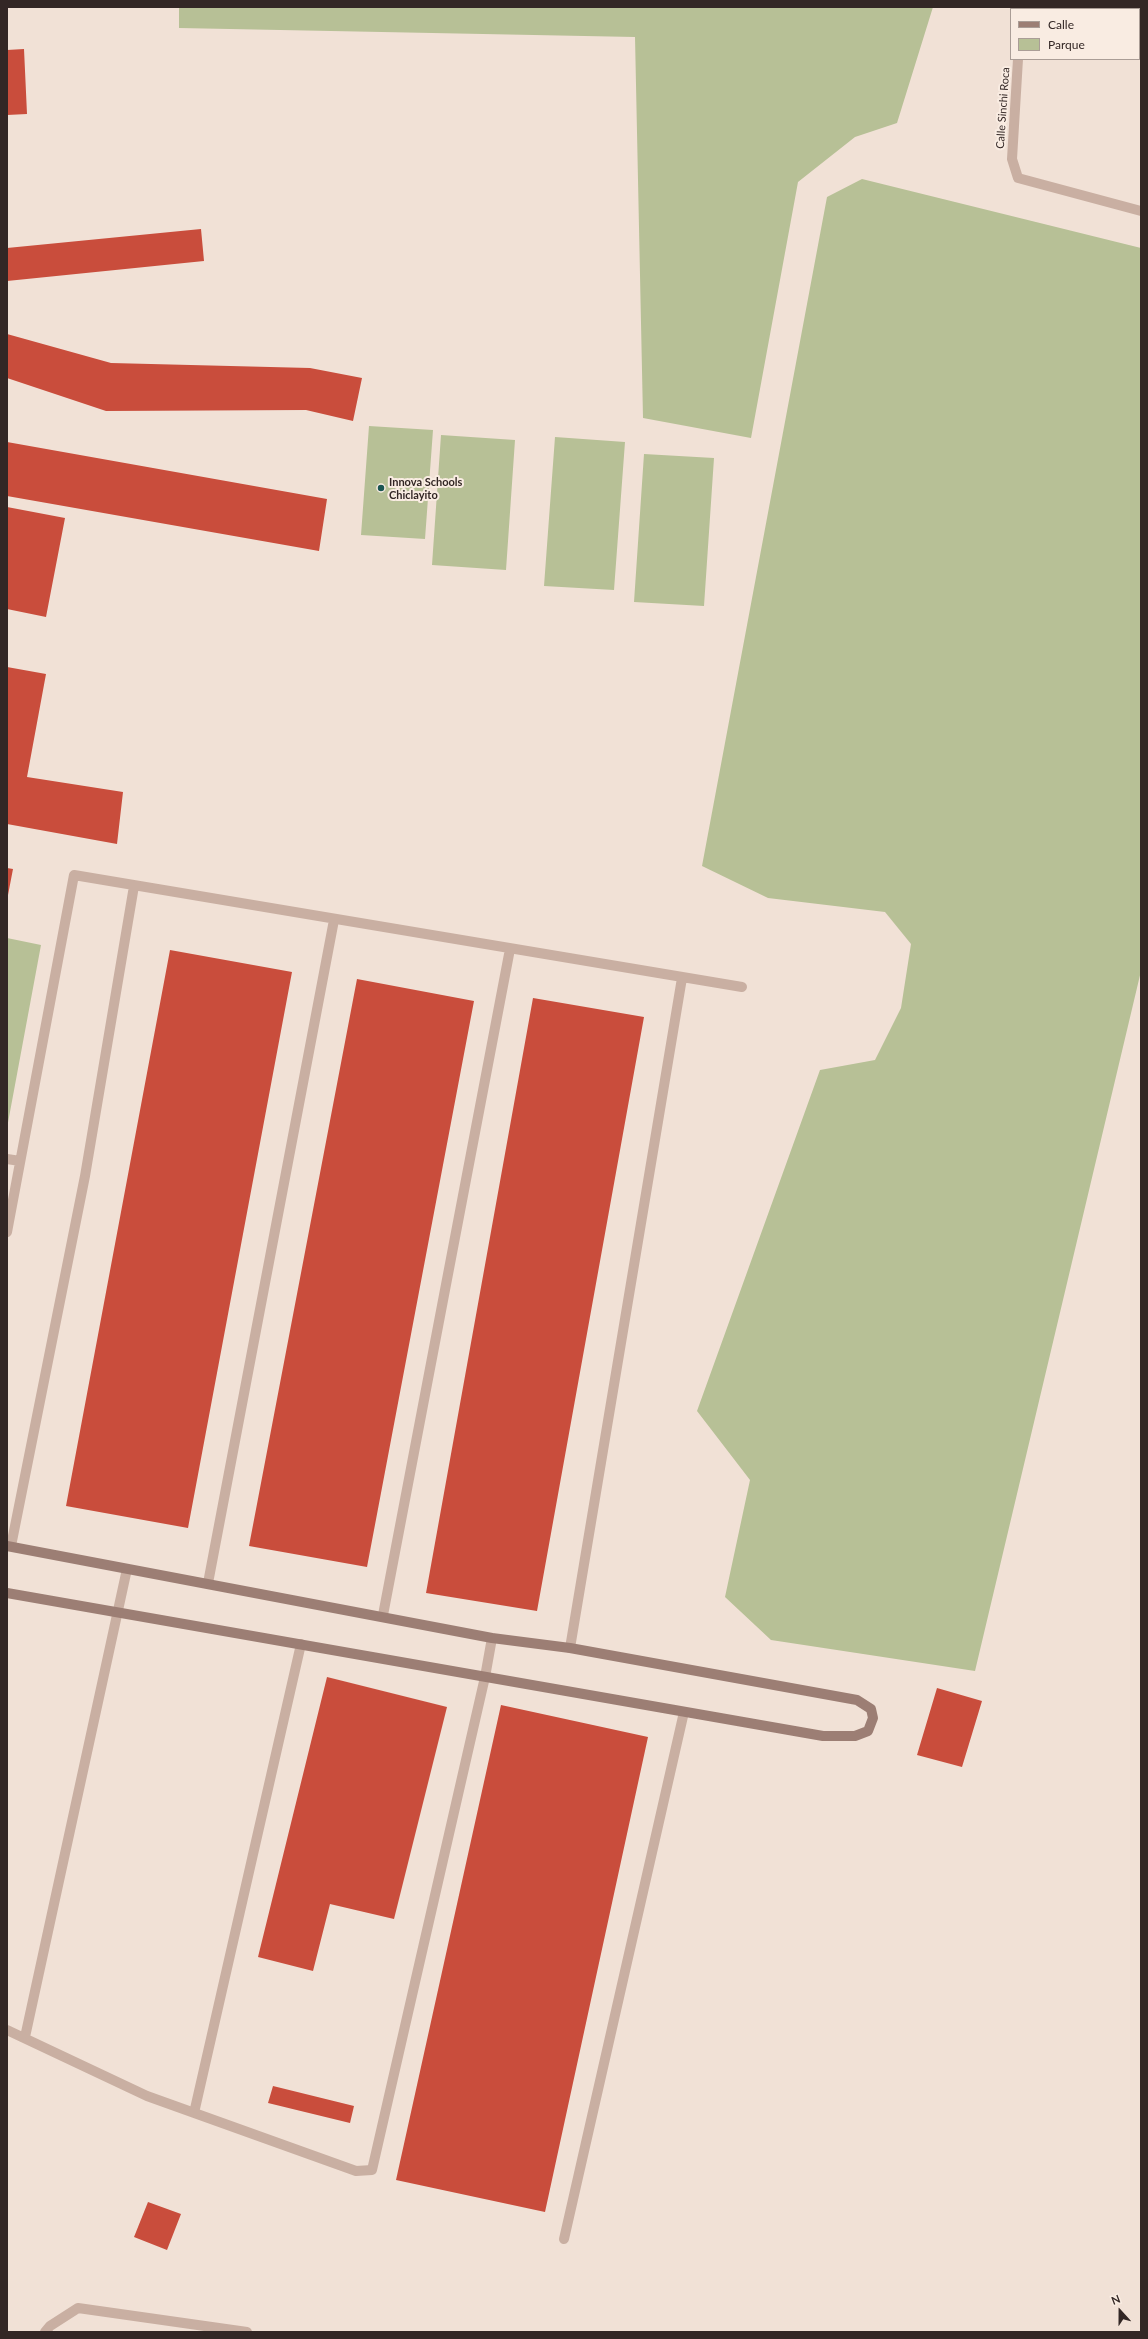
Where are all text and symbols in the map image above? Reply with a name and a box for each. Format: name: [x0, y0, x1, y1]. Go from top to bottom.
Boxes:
legend: [1010, 8, 1140, 60]
text: Calle: [1048, 17, 1074, 32]
text: Parque: [1048, 37, 1085, 52]
street label: Calle Sinchi Roca: [994, 67, 1012, 149]
place label: Innova Schools Chiclayito: [389, 475, 462, 501]
marker: Innova Schools Chiclayito: [376, 483, 386, 493]
north arrow: [1100, 2291, 1140, 2331]
text: N: [1109, 2292, 1122, 2307]

